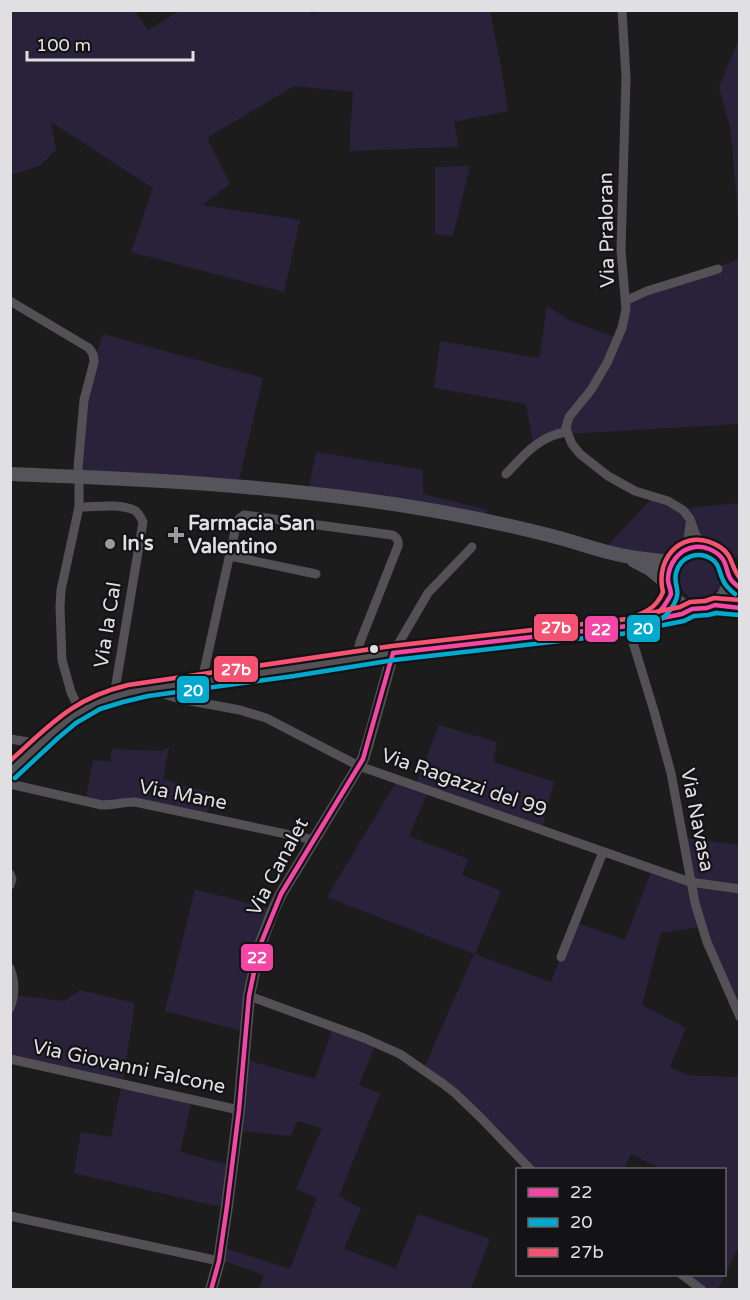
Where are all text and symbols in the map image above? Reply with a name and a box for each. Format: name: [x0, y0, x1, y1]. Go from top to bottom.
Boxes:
scale bar: [27, 24, 194, 62]
text: 100 m: [36, 34, 91, 56]
street label: Via Praloran: [594, 172, 620, 288]
place label: Farmacia San Valentino: [188, 512, 315, 559]
marker: Farmacia San Valentino: [169, 528, 183, 542]
place label: In's: [122, 532, 154, 556]
marker: In's: [103, 537, 117, 551]
street label: Via la Cal: [89, 580, 127, 670]
line badge: 27b: [533, 613, 579, 642]
line badge: 20: [626, 614, 661, 643]
line badge: 22: [584, 615, 619, 643]
text: 27b: [541, 618, 571, 638]
text: 20: [633, 619, 653, 639]
text: 22: [591, 620, 611, 640]
unlabelled marker: [368, 643, 380, 655]
line badge: 27b: [213, 655, 259, 683]
text: 27b: [221, 660, 251, 680]
line badge: 20: [176, 675, 210, 704]
text: 20: [183, 681, 203, 701]
street label: Via Ragazzi del 99: [378, 743, 550, 823]
street label: Via Navasa: [675, 766, 719, 874]
street label: Via Mane: [137, 775, 229, 815]
street label: Via Canalet: [242, 814, 314, 920]
line badge: 22: [240, 943, 274, 972]
text: 22: [247, 948, 267, 968]
street label: Via Giovanni Falcone: [30, 1035, 228, 1099]
legend: [516, 1168, 726, 1276]
text: 22: [570, 1181, 593, 1203]
text: 20: [570, 1211, 593, 1233]
text: 27b: [570, 1241, 604, 1263]

